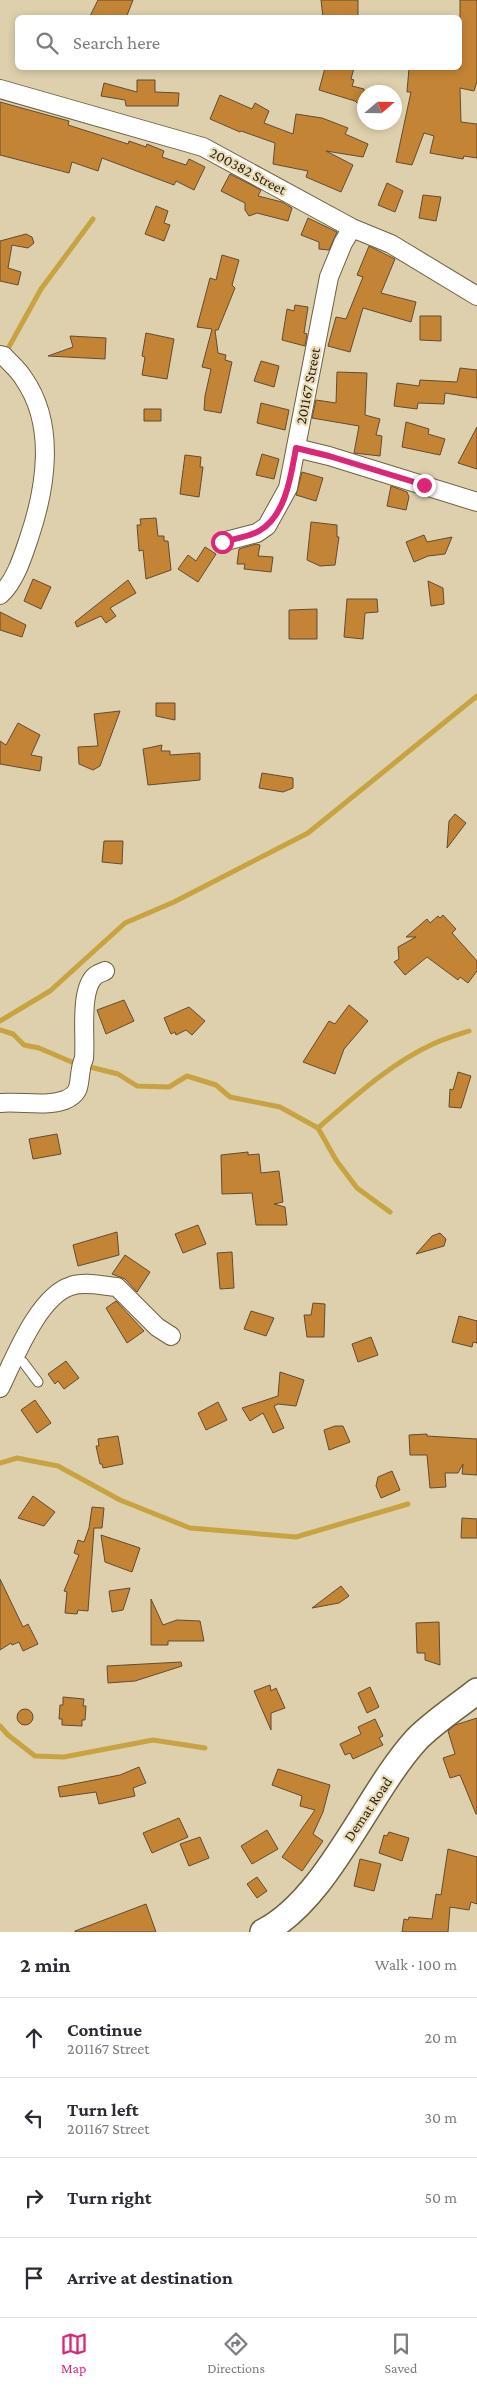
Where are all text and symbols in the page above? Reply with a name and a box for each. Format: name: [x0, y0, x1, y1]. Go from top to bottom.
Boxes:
search box: [15, 15, 462, 70]
icon: search: [33, 29, 61, 57]
text: Search here: [73, 32, 160, 53]
north arrow: [357, 85, 402, 130]
street label: 200382 Street: [207, 144, 290, 198]
street label: 201167 Street: [293, 345, 323, 426]
route end: [413, 474, 436, 497]
route start: [211, 531, 234, 554]
street label: Demat Road: [341, 1774, 395, 1844]
text: 2 min: [20, 1953, 71, 1977]
text: Walk · 100 m: [375, 1956, 457, 1973]
text: Continue: [67, 2019, 142, 2040]
icon: ahead: [20, 2024, 48, 2052]
text: 20 m: [424, 2029, 457, 2046]
text: 201167 Street: [67, 2040, 150, 2057]
text: Turn left: [67, 2099, 139, 2120]
icon: left: [20, 2104, 48, 2132]
text: 30 m: [425, 2109, 457, 2126]
text: 201167 Street: [67, 2120, 150, 2137]
icon: right: [20, 2184, 48, 2212]
text: Turn right: [67, 2187, 152, 2208]
text: 50 m: [425, 2189, 457, 2206]
icon: arrive: [20, 2264, 48, 2292]
text: Arrive at destination: [67, 2267, 233, 2288]
tab: Map: [60, 2330, 88, 2376]
tab: Directions: [207, 2330, 265, 2376]
tab: Saved: [384, 2330, 417, 2376]

